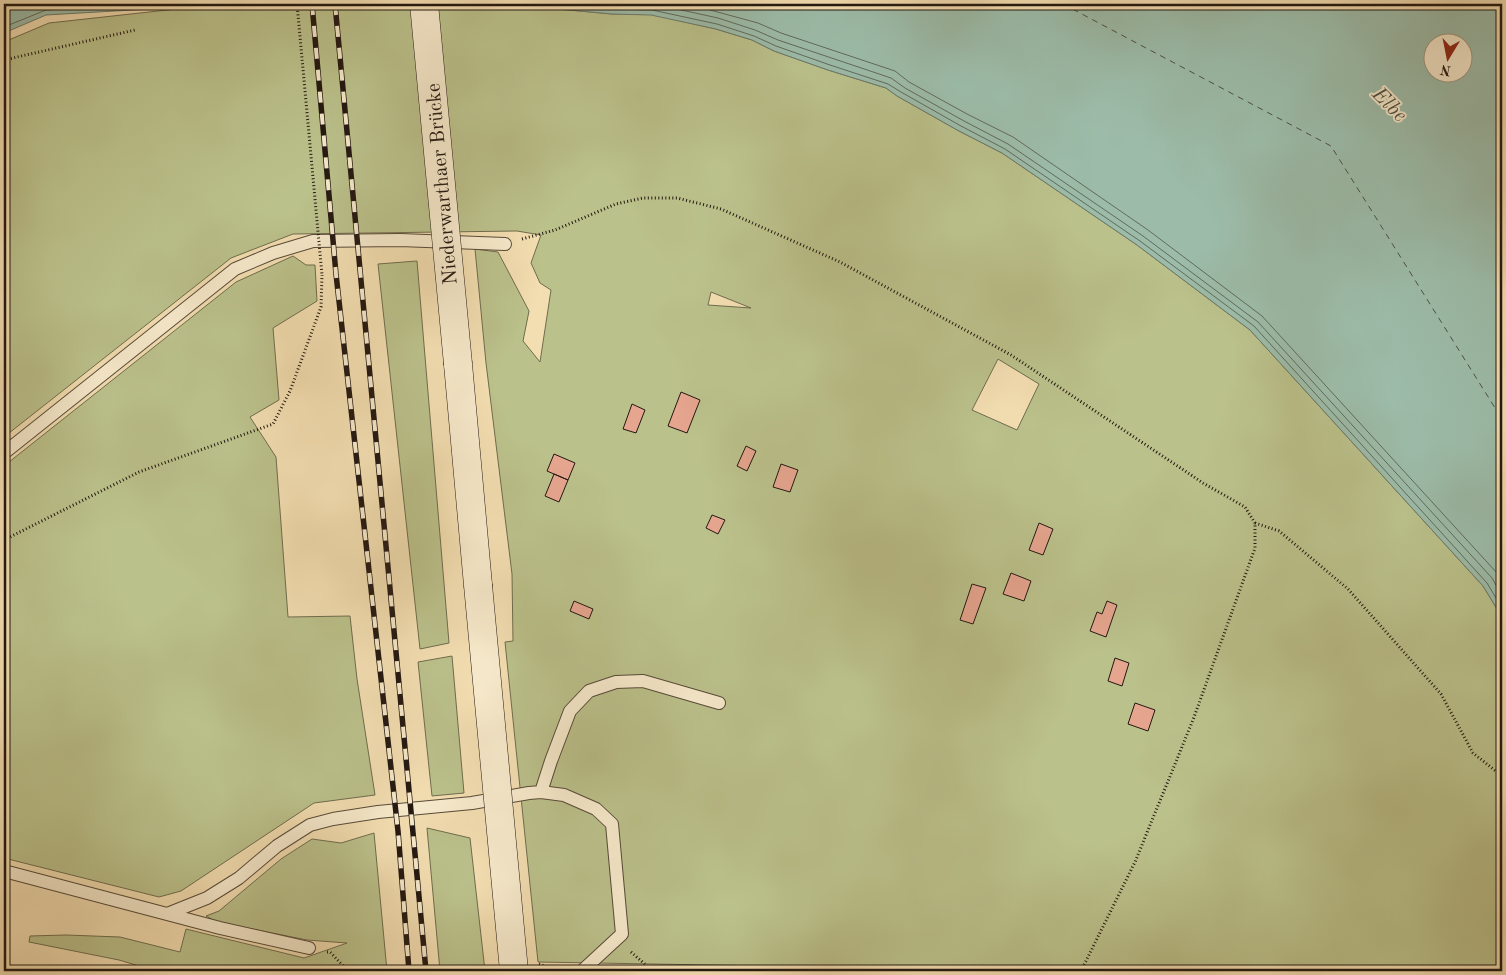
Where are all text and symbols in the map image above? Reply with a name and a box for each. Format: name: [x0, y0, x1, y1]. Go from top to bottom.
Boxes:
north arrow: [1424, 32, 1474, 82]
text: N: [1439, 62, 1452, 78]
street label: Niederwarthaer Brücke: [424, 82, 462, 286]
water label: Elbe: [1367, 83, 1410, 126]

